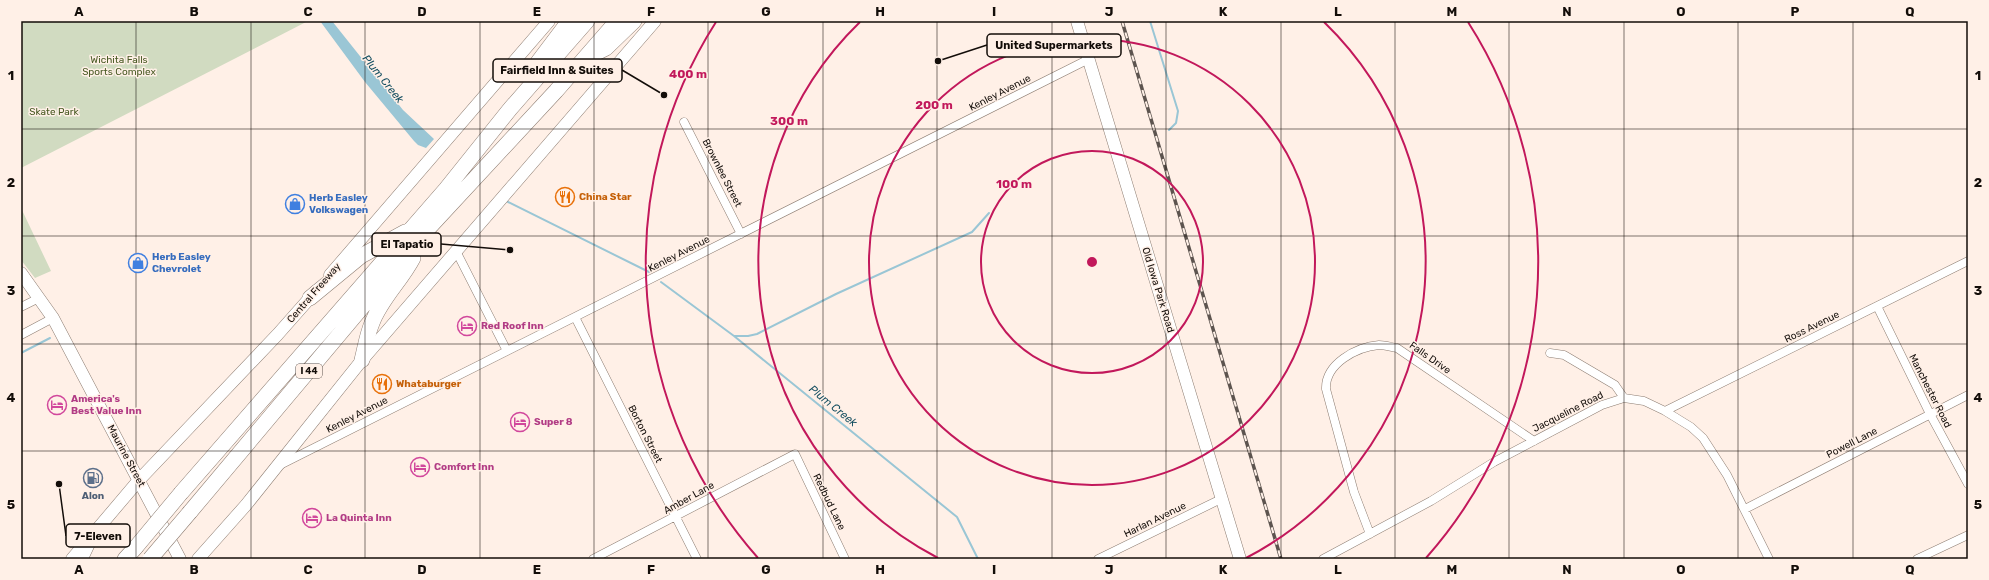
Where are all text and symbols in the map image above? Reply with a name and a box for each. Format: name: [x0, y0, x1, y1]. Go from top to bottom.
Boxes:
text: A: [74, 4, 84, 19]
text: B: [189, 4, 199, 19]
text: C: [303, 4, 313, 19]
text: D: [417, 4, 427, 19]
text: E: [533, 4, 541, 19]
text: F: [647, 4, 655, 19]
text: G: [761, 4, 771, 19]
text: H: [875, 4, 885, 19]
text: I: [992, 4, 996, 19]
text: J: [1105, 4, 1113, 19]
text: K: [1219, 4, 1228, 19]
text: L: [1334, 4, 1342, 19]
text: M: [1447, 4, 1457, 19]
text: N: [1562, 4, 1572, 19]
text: O: [1676, 4, 1686, 19]
text: P: [1791, 4, 1800, 19]
text: Q: [1905, 4, 1915, 19]
callout: United Supermarkets: [987, 34, 1121, 57]
text: United Supermarkets: [995, 39, 1113, 52]
water label: Plum Creek: [360, 52, 407, 106]
park label: Wichita Falls Sports Complex: [82, 54, 156, 78]
callout: Fairfield Inn & Suites: [493, 59, 622, 82]
text: Fairfield Inn & Suites: [500, 64, 614, 77]
text: 400 m: [669, 67, 707, 81]
text: 1: [8, 68, 14, 83]
text: 1: [1975, 68, 1981, 83]
street label: Kenley Avenue: [967, 72, 1033, 114]
text: 200 m: [915, 98, 953, 112]
park label: Skate Park: [29, 106, 80, 118]
text: 300 m: [770, 114, 808, 128]
street label: Brownlee Street: [700, 137, 744, 209]
text: 2: [7, 175, 15, 190]
text: 2: [1974, 175, 1982, 190]
text: 100 m: [996, 177, 1032, 191]
restaurant icon: China Star: [554, 186, 576, 208]
place label: China Star: [579, 191, 632, 203]
place label: Herb Easley Volkswagen: [309, 192, 368, 216]
shop icon: Herb Easley Volkswagen: [284, 193, 306, 215]
callout: El Tapatio: [372, 233, 441, 256]
street label: Kenley Avenue: [646, 233, 712, 275]
text: El Tapatio: [380, 238, 434, 251]
street label: Old Iowa Park Road: [1139, 246, 1177, 334]
place label: Herb Easley Chevrolet: [152, 251, 211, 275]
shop icon: Herb Easley Chevrolet: [127, 252, 149, 274]
centre of rings: [1085, 255, 1099, 269]
street label: Central Freeway: [285, 260, 344, 325]
text: 3: [7, 283, 16, 298]
text: 3: [1974, 283, 1983, 298]
street label: Ross Avenue: [1783, 308, 1842, 345]
hotel icon: Red Roof Inn: [456, 315, 478, 337]
place label: Red Roof Inn: [481, 320, 544, 332]
street label: Falls Drive: [1407, 339, 1453, 377]
street label: Manchester Road: [1906, 352, 1954, 430]
road number: I 44: [296, 364, 322, 378]
restaurant icon: Whataburger: [371, 373, 393, 395]
place label: Whataburger: [396, 378, 462, 390]
water label: Plum Creek: [806, 383, 860, 430]
street label: Jacqueline Road: [1531, 389, 1605, 435]
text: 4: [7, 390, 16, 405]
text: 4: [1974, 390, 1983, 405]
place label: America's Best Value Inn: [71, 393, 142, 417]
hotel icon: America's Best Value Inn: [46, 394, 68, 416]
street label: Kenley Avenue: [324, 394, 390, 436]
street label: Borton Street: [625, 403, 665, 465]
hotel icon: Super 8: [509, 411, 531, 433]
place label: Super 8: [534, 416, 573, 428]
street label: Maurine Street: [105, 423, 147, 489]
street label: Powell Lane: [1825, 425, 1880, 461]
hotel icon: Comfort Inn: [409, 456, 431, 478]
place label: Comfort Inn: [434, 461, 494, 473]
fuel station icon: Alon: [82, 467, 104, 489]
street label: Redbud Lane: [810, 472, 848, 533]
street label: Amber Lane: [662, 479, 717, 517]
place label: Alon: [82, 490, 104, 502]
text: 5: [7, 497, 15, 512]
text: 5: [1974, 497, 1982, 512]
street label: Harlan Avenue: [1122, 500, 1188, 540]
hotel icon: La Quinta Inn: [301, 507, 323, 529]
place label: La Quinta Inn: [326, 512, 392, 524]
callout: 7-Eleven: [66, 524, 130, 547]
text: 7-Eleven: [74, 530, 122, 543]
text: A: [74, 562, 84, 577]
text: B: [189, 562, 199, 577]
text: C: [303, 562, 313, 577]
text: D: [417, 562, 427, 577]
text: E: [533, 562, 541, 577]
text: F: [647, 562, 655, 577]
text: G: [761, 562, 771, 577]
text: H: [875, 562, 885, 577]
text: I: [992, 562, 996, 577]
text: J: [1105, 562, 1113, 577]
text: K: [1219, 562, 1228, 577]
text: L: [1334, 562, 1342, 577]
text: M: [1447, 562, 1457, 577]
text: N: [1562, 562, 1572, 577]
text: O: [1676, 562, 1686, 577]
text: P: [1791, 562, 1800, 577]
text: Q: [1905, 562, 1915, 577]

